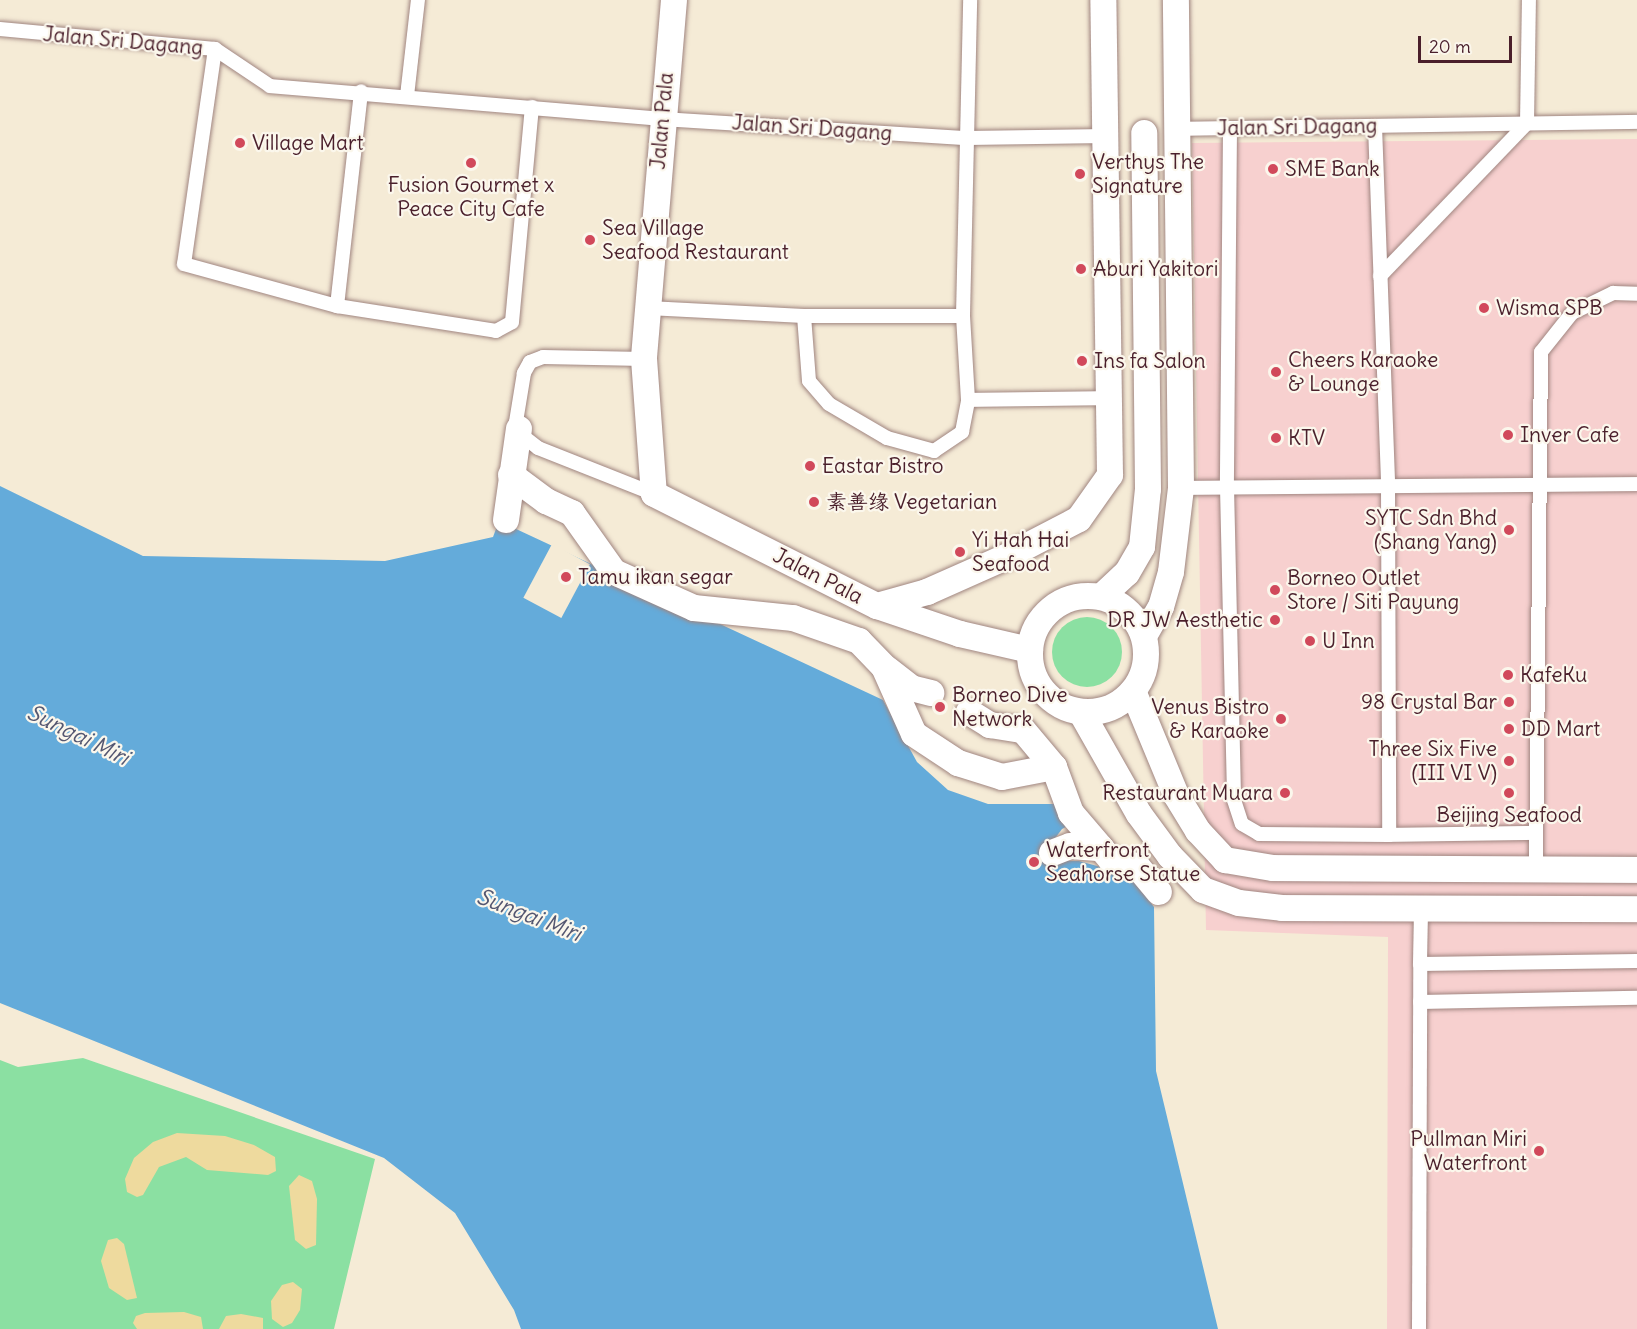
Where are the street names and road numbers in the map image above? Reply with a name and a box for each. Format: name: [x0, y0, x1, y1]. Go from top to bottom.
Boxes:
street label: Jalan Sri Dagang: [42, 21, 204, 61]
street label: Jalan Pala: [645, 71, 679, 171]
street label: Jalan Sri Dagang: [731, 110, 893, 146]
street label: Jalan Sri Dagang: [1216, 113, 1378, 141]
street label: Jalan Pala: [769, 543, 867, 609]

